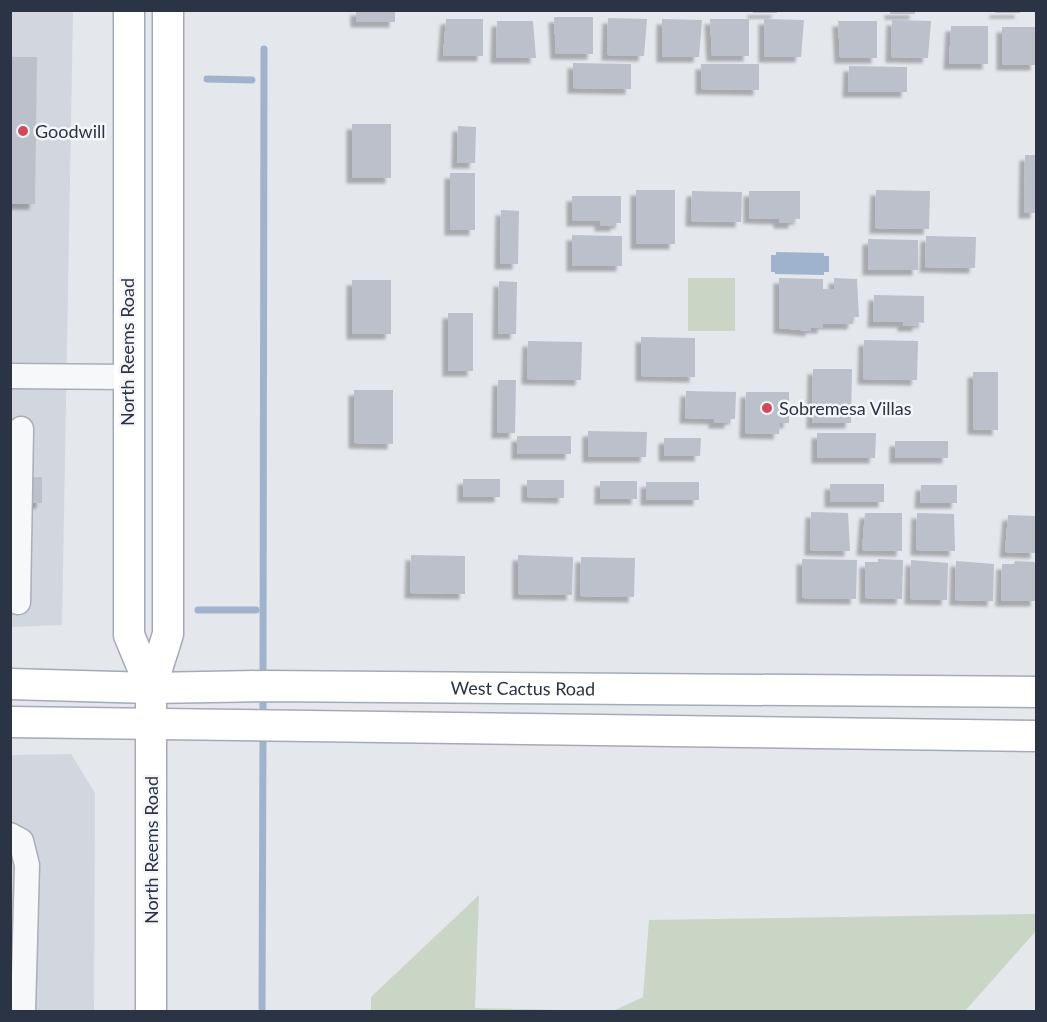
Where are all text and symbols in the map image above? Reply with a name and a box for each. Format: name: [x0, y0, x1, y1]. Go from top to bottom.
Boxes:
place label: Goodwill: [35, 120, 106, 142]
marker: Goodwill: [16, 124, 30, 138]
street label: North Reems Road: [116, 278, 138, 426]
place label: Sobremesa Villas: [779, 397, 912, 419]
marker: Sobremesa Villas: [760, 401, 774, 415]
street label: West Cactus Road: [451, 676, 595, 700]
street label: North Reems Road: [140, 776, 162, 924]

